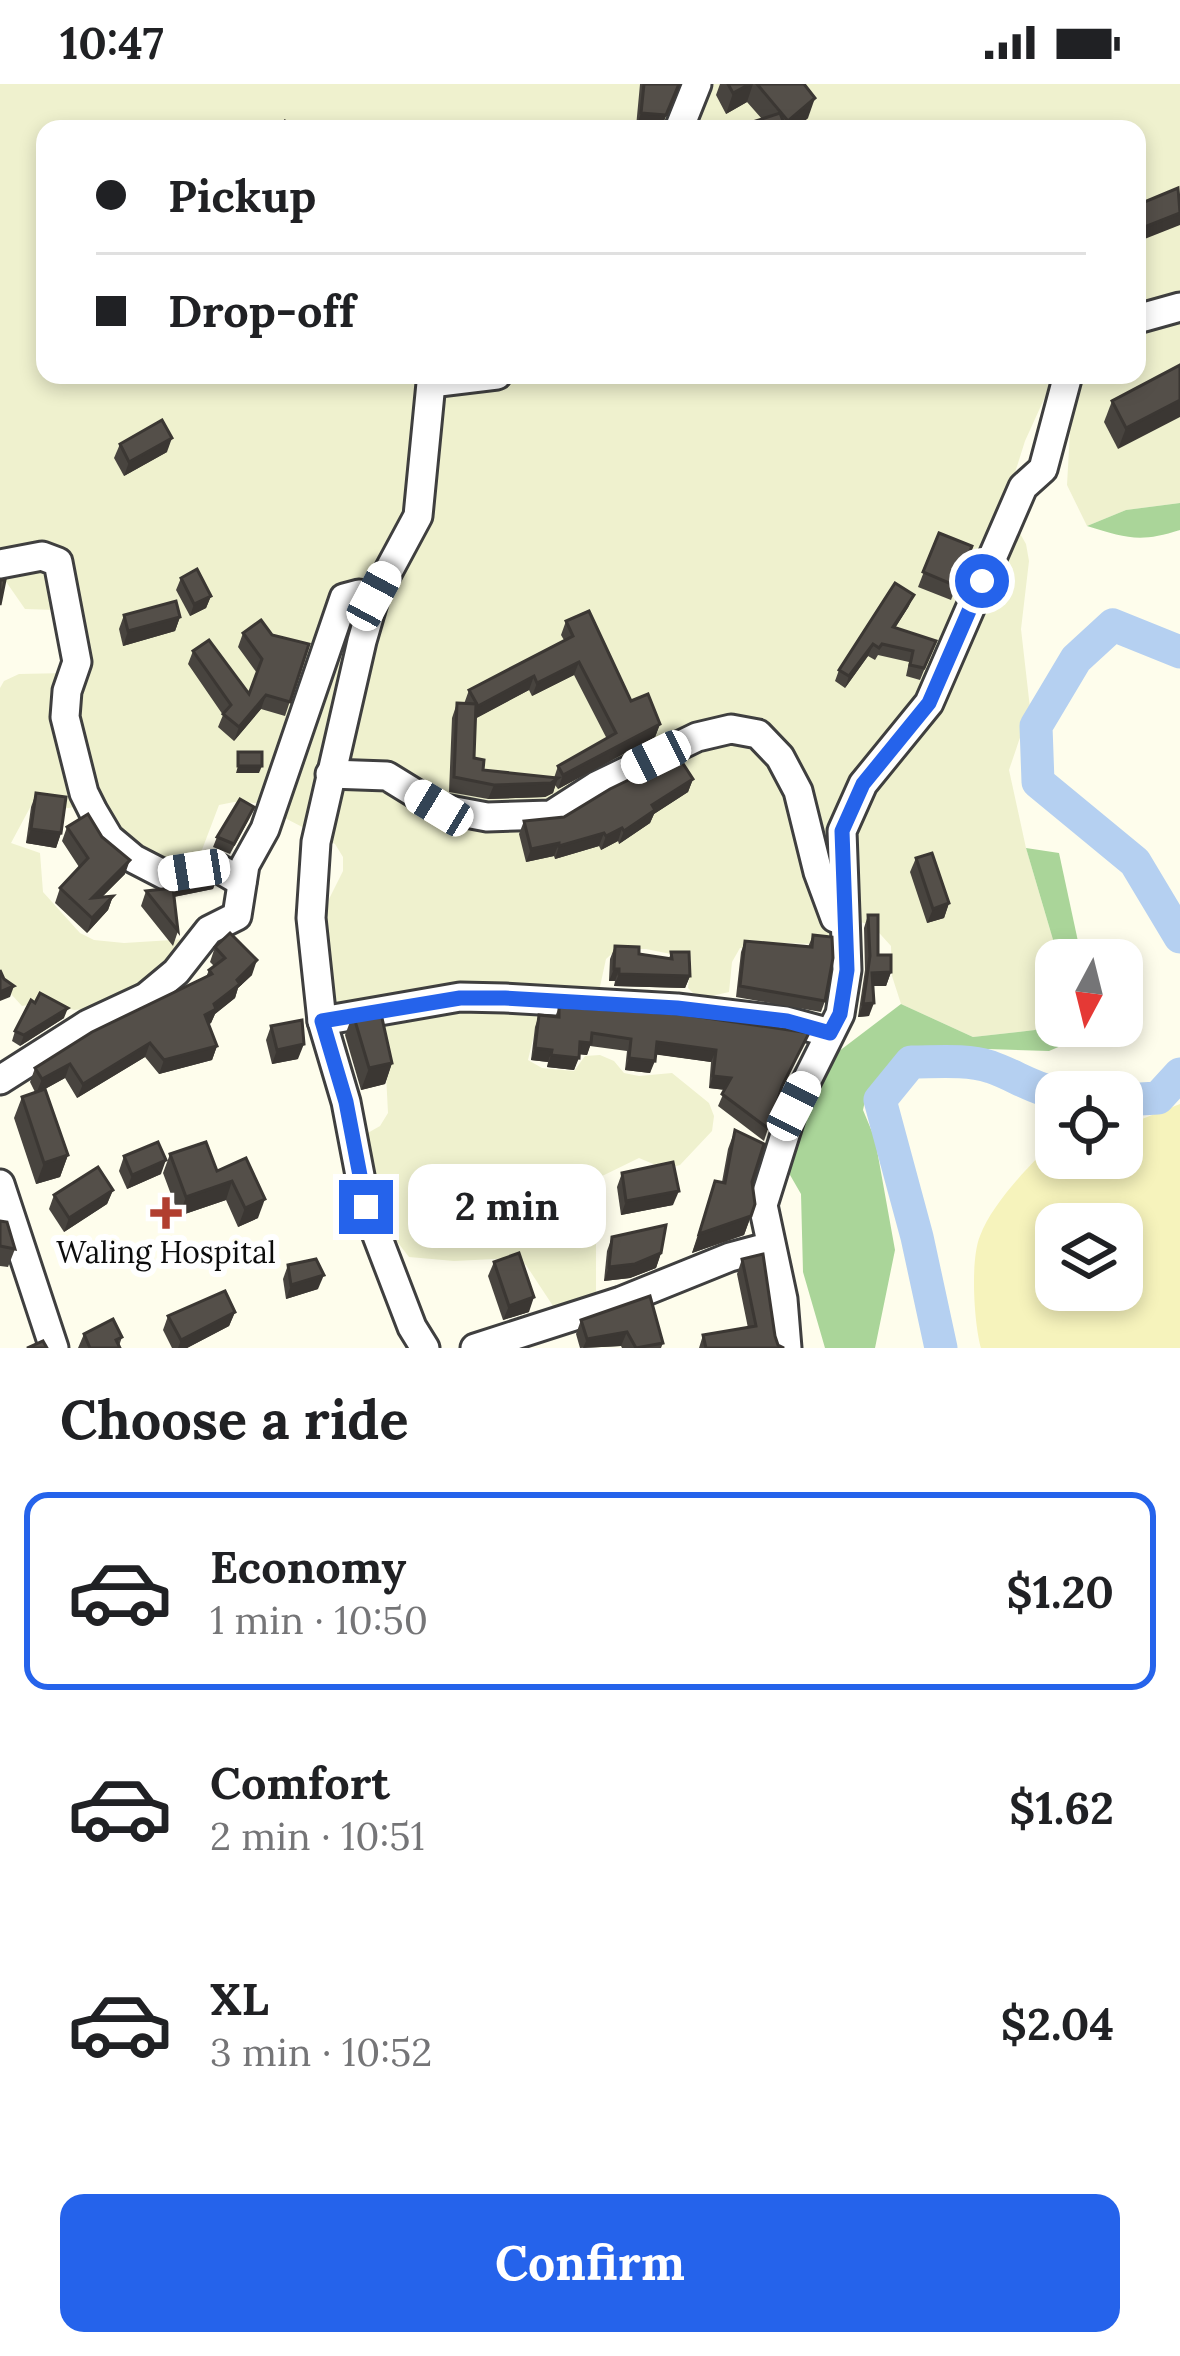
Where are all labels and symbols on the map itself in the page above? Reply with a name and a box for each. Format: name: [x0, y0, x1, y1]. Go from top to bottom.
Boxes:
route start: [955, 554, 1009, 608]
car: [341, 556, 407, 636]
car: [616, 725, 696, 789]
car: [399, 774, 479, 842]
car: [156, 847, 232, 893]
north arrow: [1035, 939, 1143, 1047]
car: [762, 1066, 826, 1146]
callout: 2 min: [408, 1165, 606, 1249]
route end: [339, 1180, 393, 1234]
marker: Waling Hospital: [150, 1197, 182, 1229]
place label: Waling Hospital: [56, 1233, 276, 1272]

